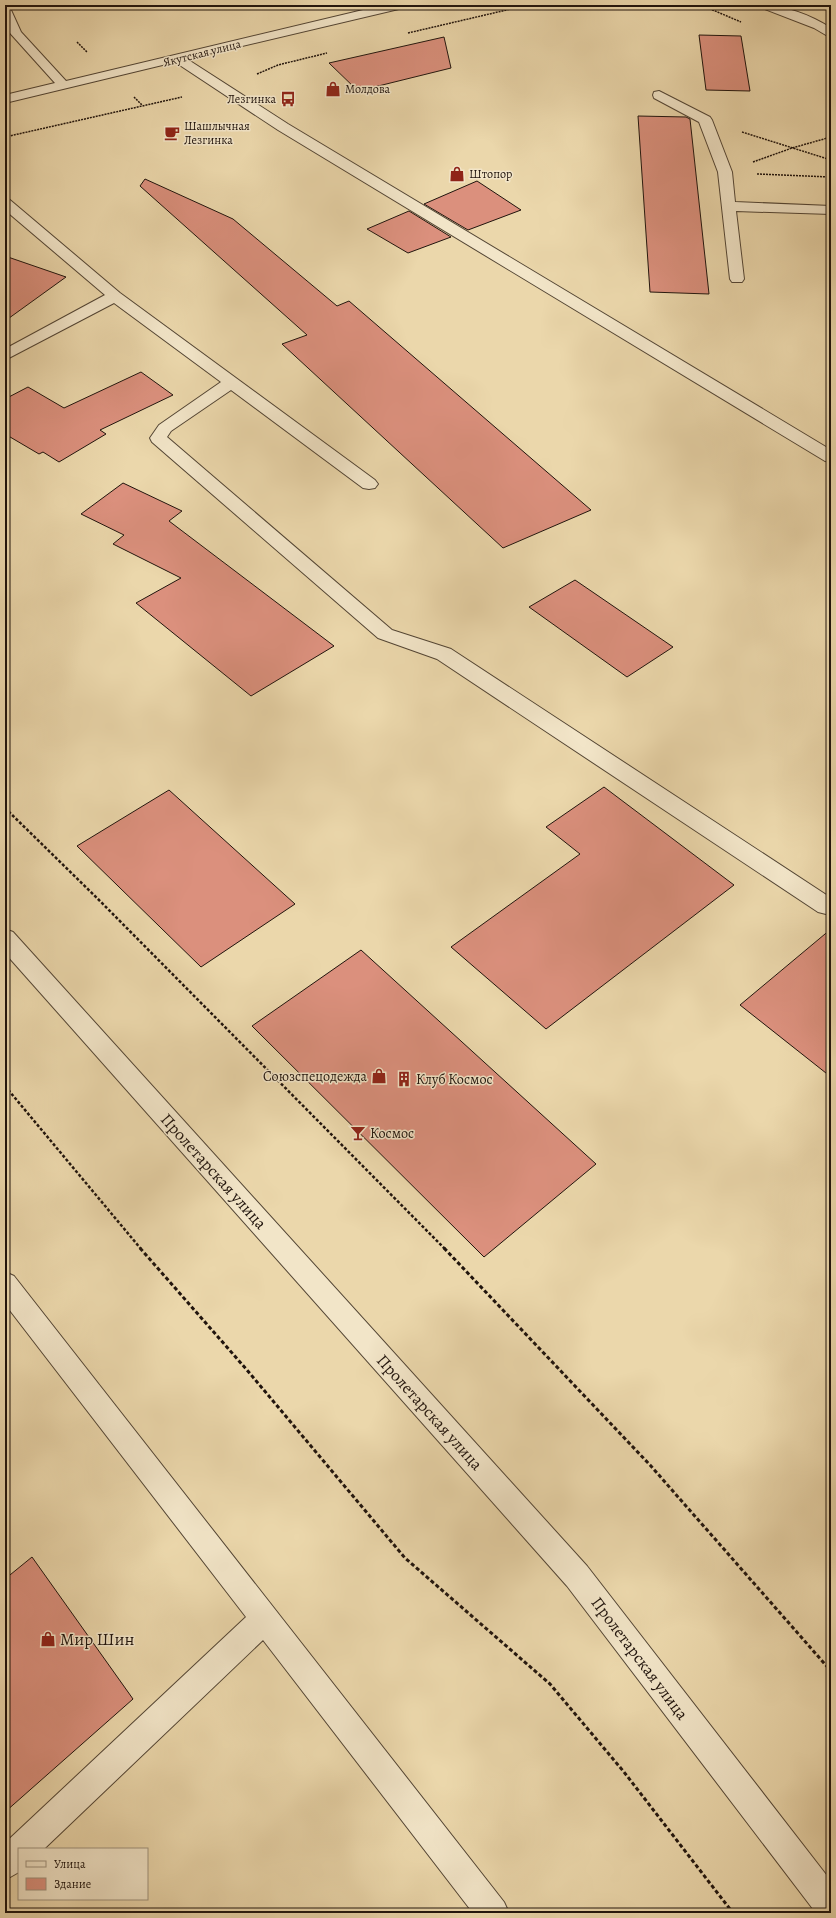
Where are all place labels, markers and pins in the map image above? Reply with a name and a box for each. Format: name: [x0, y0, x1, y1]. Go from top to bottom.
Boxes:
shop icon: Молдова: [324, 80, 342, 98]
place label: Молдова: [345, 81, 391, 97]
bus stop icon: Лезгинка: [279, 90, 297, 108]
place label: Лезгинка: [227, 91, 276, 107]
place label: Шашлычная Лезгинка: [184, 118, 250, 148]
cafe icon: Шашлычная Лезгинка: [163, 124, 181, 142]
shop icon: Штопор: [448, 165, 466, 183]
place label: Штопор: [469, 166, 512, 182]
place label: Союзспецодежда: [263, 1067, 368, 1086]
shop icon: Союзспецодежда: [370, 1067, 388, 1085]
building icon: Клуб Космос: [395, 1070, 413, 1088]
place label: Клуб Космос: [416, 1070, 493, 1089]
bar icon: Космос: [349, 1124, 367, 1142]
place label: Космос: [370, 1124, 414, 1143]
place label: Мир Шин: [60, 1628, 134, 1651]
shop icon: Мир Шин: [39, 1630, 57, 1648]

